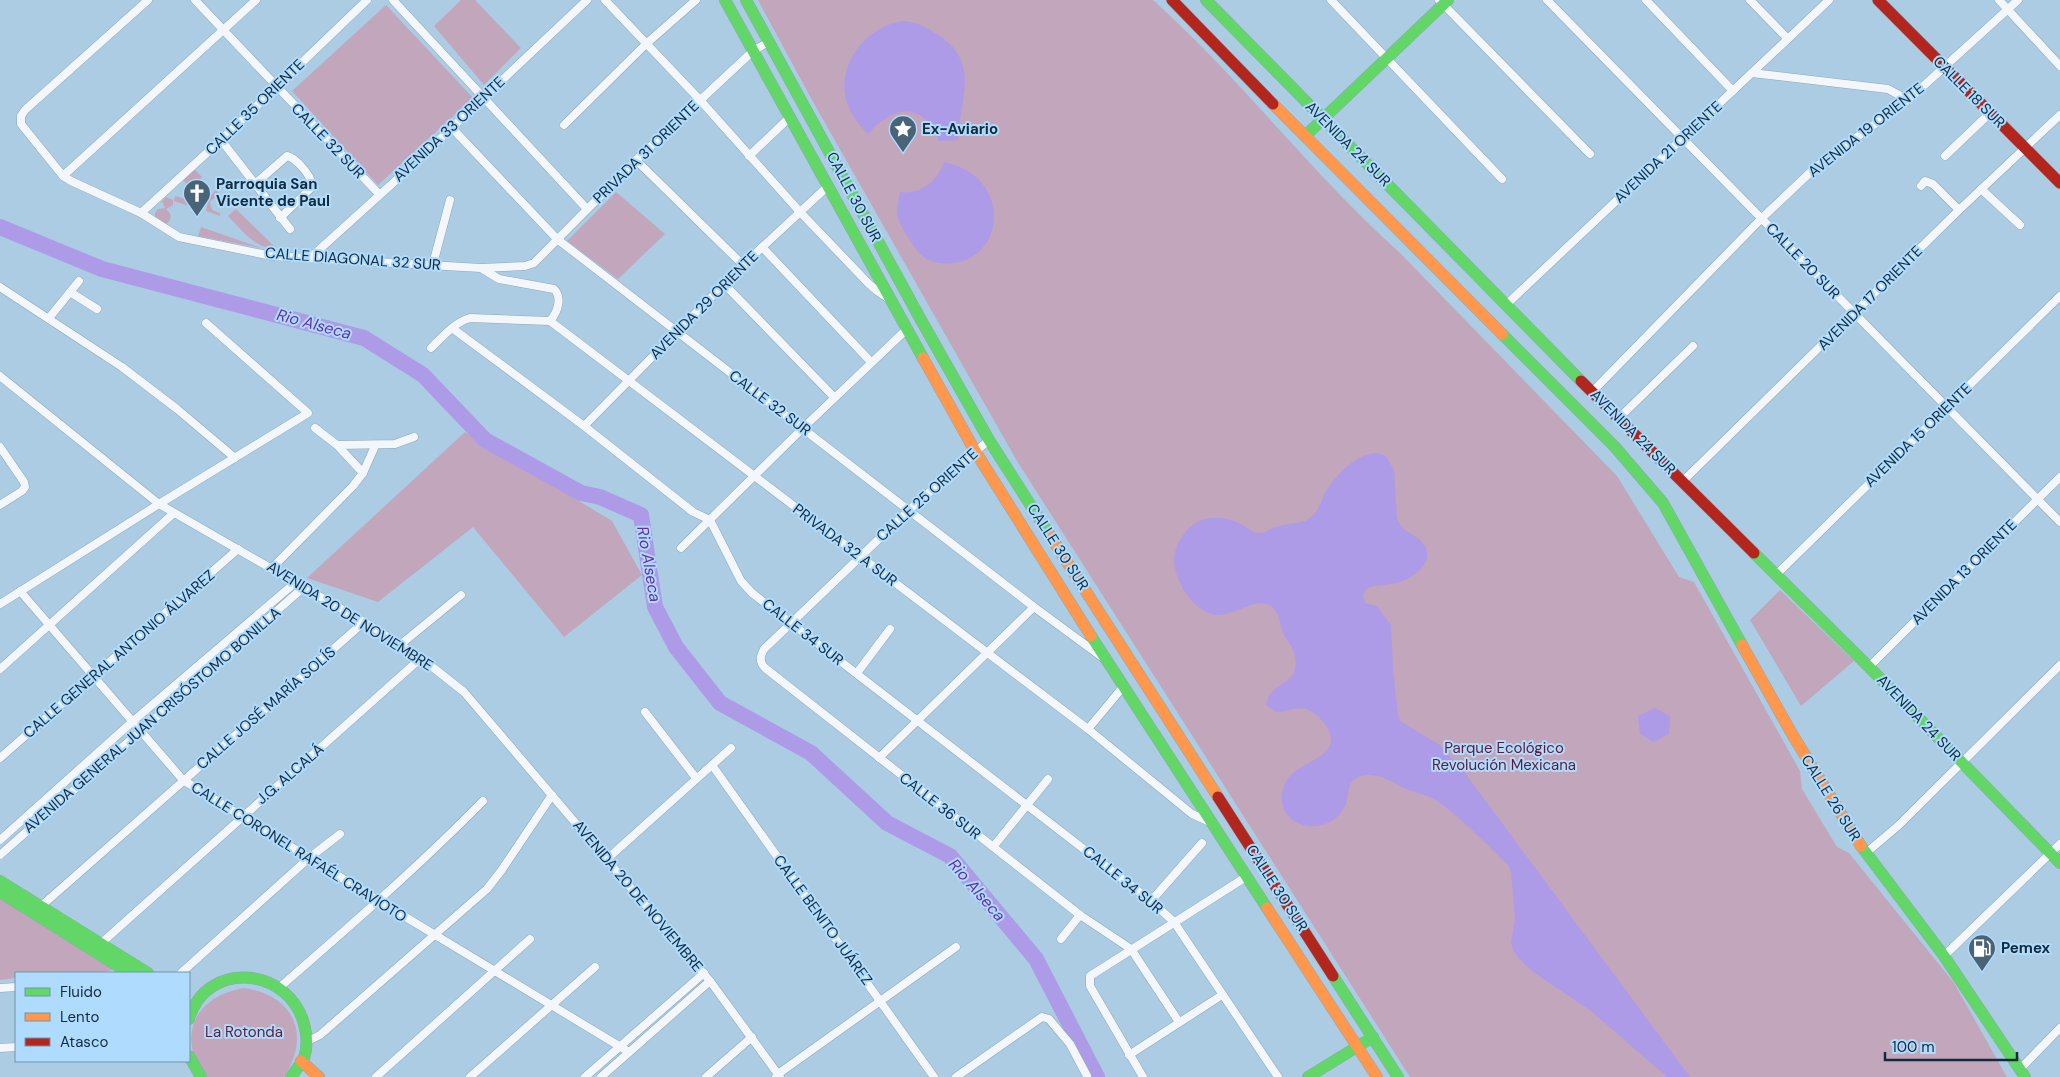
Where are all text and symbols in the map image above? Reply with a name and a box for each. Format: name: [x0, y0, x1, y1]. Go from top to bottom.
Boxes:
street label: CALLE 18 SUR: [1929, 52, 2009, 132]
street label: CALLE 35 ORIENTE: [201, 54, 309, 160]
street label: AVENIDA 33 ORIENTE: [389, 72, 509, 186]
street label: AVENIDA 19 ORIENTE: [1804, 78, 1928, 182]
street label: PRIVADA 31 ORIENTE: [589, 96, 703, 208]
street label: AVENIDA 21 ORIENTE: [1609, 96, 1727, 208]
street label: AVENIDA 24 SUR: [1301, 97, 1395, 191]
street label: CALLE 32 SUR: [287, 99, 369, 183]
place icon: Ex-Aviario: [888, 114, 918, 153]
place label: Ex-Aviario: [922, 119, 998, 139]
street label: CALLE 30 SUR: [822, 148, 886, 246]
place label: Parroquia San Vicente de Paul: [216, 174, 330, 211]
church icon: Parroquia San Vicente de Paul: [182, 178, 212, 217]
street label: CALLE 20 SUR: [1761, 218, 1845, 304]
street label: AVENIDA 17 ORIENTE: [1813, 241, 1927, 355]
street label: CALLE DIAGONAL 32 SUR: [264, 243, 442, 275]
street label: AVENIDA 29 ORIENTE: [645, 246, 763, 364]
water label: Rio Alseca: [274, 304, 354, 344]
street label: CALLE 32 SUR: [725, 366, 815, 440]
street label: AVENIDA 15 ORIENTE: [1860, 378, 1976, 492]
street label: AVENIDA 24 SUR: [1586, 385, 1680, 479]
street label: CALLE 25 ORIENTE: [872, 444, 982, 546]
street label: PRIVADA 32 A SUR: [789, 499, 901, 591]
street label: CALLE 30 SUR: [1023, 500, 1093, 594]
street label: AVENIDA 13 ORIENTE: [1907, 515, 2021, 629]
water label: Rio Alseca: [632, 525, 666, 604]
street label: AVENIDA 20 DE NOVIEMBRE: [263, 556, 437, 676]
street label: CALLE GENERAL ANTONIO ÁLVAREZ: [19, 565, 219, 743]
street label: CALLE 34 SUR: [758, 594, 848, 670]
street label: AVENIDA GENERAL JUAN CRISÓSTOMO BONILLA: [19, 603, 285, 837]
street label: CALLE JOSÉ MARÍA SOLÍS: [192, 642, 340, 774]
street label: AVENIDA 24 SUR: [1872, 670, 1966, 766]
park label: Parque Ecológico Revolución Mexicana: [1432, 738, 1576, 775]
street label: J.G. ALCALÁ: [252, 739, 328, 809]
street label: CALLE 26 SUR: [1796, 751, 1866, 845]
street label: CALLE 36 SUR: [895, 768, 985, 844]
street label: CALLE CORONEL RAFAÉL CRAVIOTO: [187, 777, 411, 927]
street label: AVENIDA 20 DE NOVIEMBRE: [568, 816, 708, 976]
street label: CALLE 34 SUR: [1079, 841, 1167, 919]
street label: CALLE 30 SUR: [1242, 841, 1312, 935]
street label: CALLE BENITO JUÁREZ: [769, 851, 877, 989]
water label: Rio Alseca: [944, 854, 1010, 926]
fuel station icon: Pemex: [1967, 933, 1997, 972]
place label: Pemex: [2001, 938, 2050, 958]
legend: [15, 972, 190, 1062]
text: Fluido: [60, 982, 102, 1002]
text: Lento: [60, 1007, 99, 1027]
park label: La Rotonda: [205, 1022, 283, 1042]
scale bar: [1885, 1030, 2018, 1062]
text: Atasco: [60, 1032, 108, 1052]
text: 100 m: [1892, 1037, 1935, 1057]

